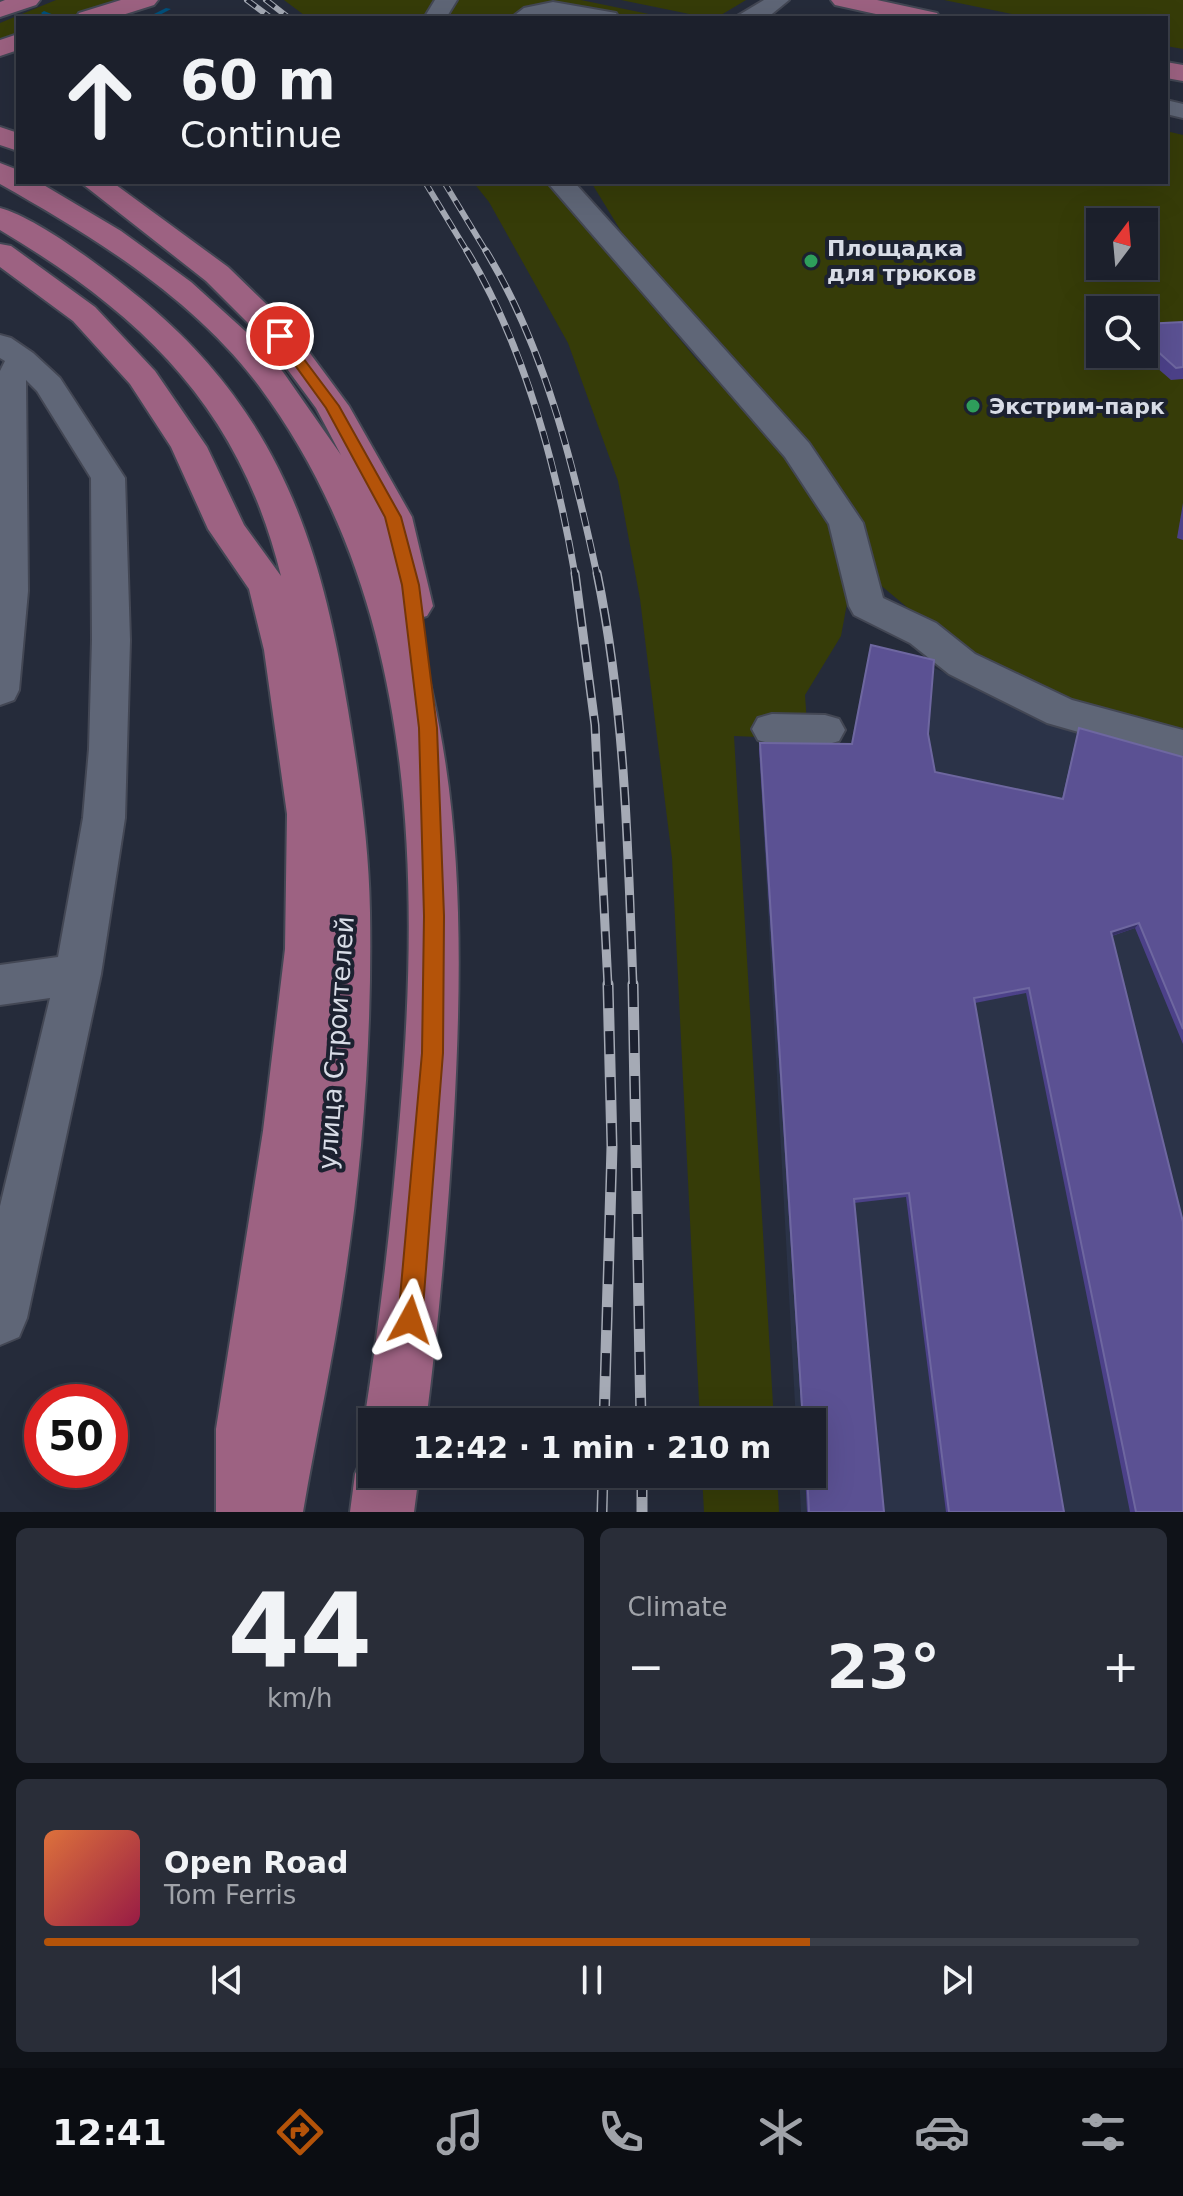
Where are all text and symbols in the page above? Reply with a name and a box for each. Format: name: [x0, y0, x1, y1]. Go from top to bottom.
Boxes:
text: 60 m: [180, 47, 336, 112]
icon: ahead: [48, 48, 152, 152]
text: Continue: [180, 114, 342, 155]
north arrow: [1086, 208, 1158, 280]
map controls: [1086, 208, 1158, 368]
place label: Площадка для трюков: [827, 236, 977, 286]
marker: Площадка для трюков: [802, 252, 820, 270]
button: search: [1086, 296, 1158, 368]
pin: [246, 302, 314, 370]
icon: arrive: [258, 314, 302, 358]
place label: Экстрим-парк: [989, 394, 1165, 419]
marker: Экстрим-парк: [964, 397, 982, 415]
street label: улица Строителей: [312, 915, 360, 1171]
position arrow: [368, 1278, 452, 1362]
speed limit sign: 50: [24, 1384, 128, 1488]
text: 12:42 · 1 min · 210 m: [413, 1430, 771, 1465]
text: 44: [227, 1570, 372, 1692]
text: Climate: [628, 1592, 728, 1622]
text: 23°: [827, 1632, 940, 1702]
text: −: [628, 1641, 664, 1692]
text: +: [1102, 1641, 1139, 1692]
text: km/h: [267, 1683, 333, 1713]
text: Open Road: [164, 1845, 349, 1880]
text: Tom Ferris: [164, 1880, 296, 1910]
icon: previous: [205, 1958, 249, 2002]
icon: pause: [570, 1958, 614, 2002]
icon: next: [935, 1958, 979, 2002]
icon: directions: [272, 2104, 328, 2160]
icon: music: [432, 2104, 488, 2160]
icon: phone: [593, 2104, 649, 2160]
icon: climate: [753, 2104, 809, 2160]
icon: car: [914, 2104, 970, 2160]
icon: filters: [1075, 2104, 1131, 2160]
text: 12:41: [52, 2112, 167, 2153]

